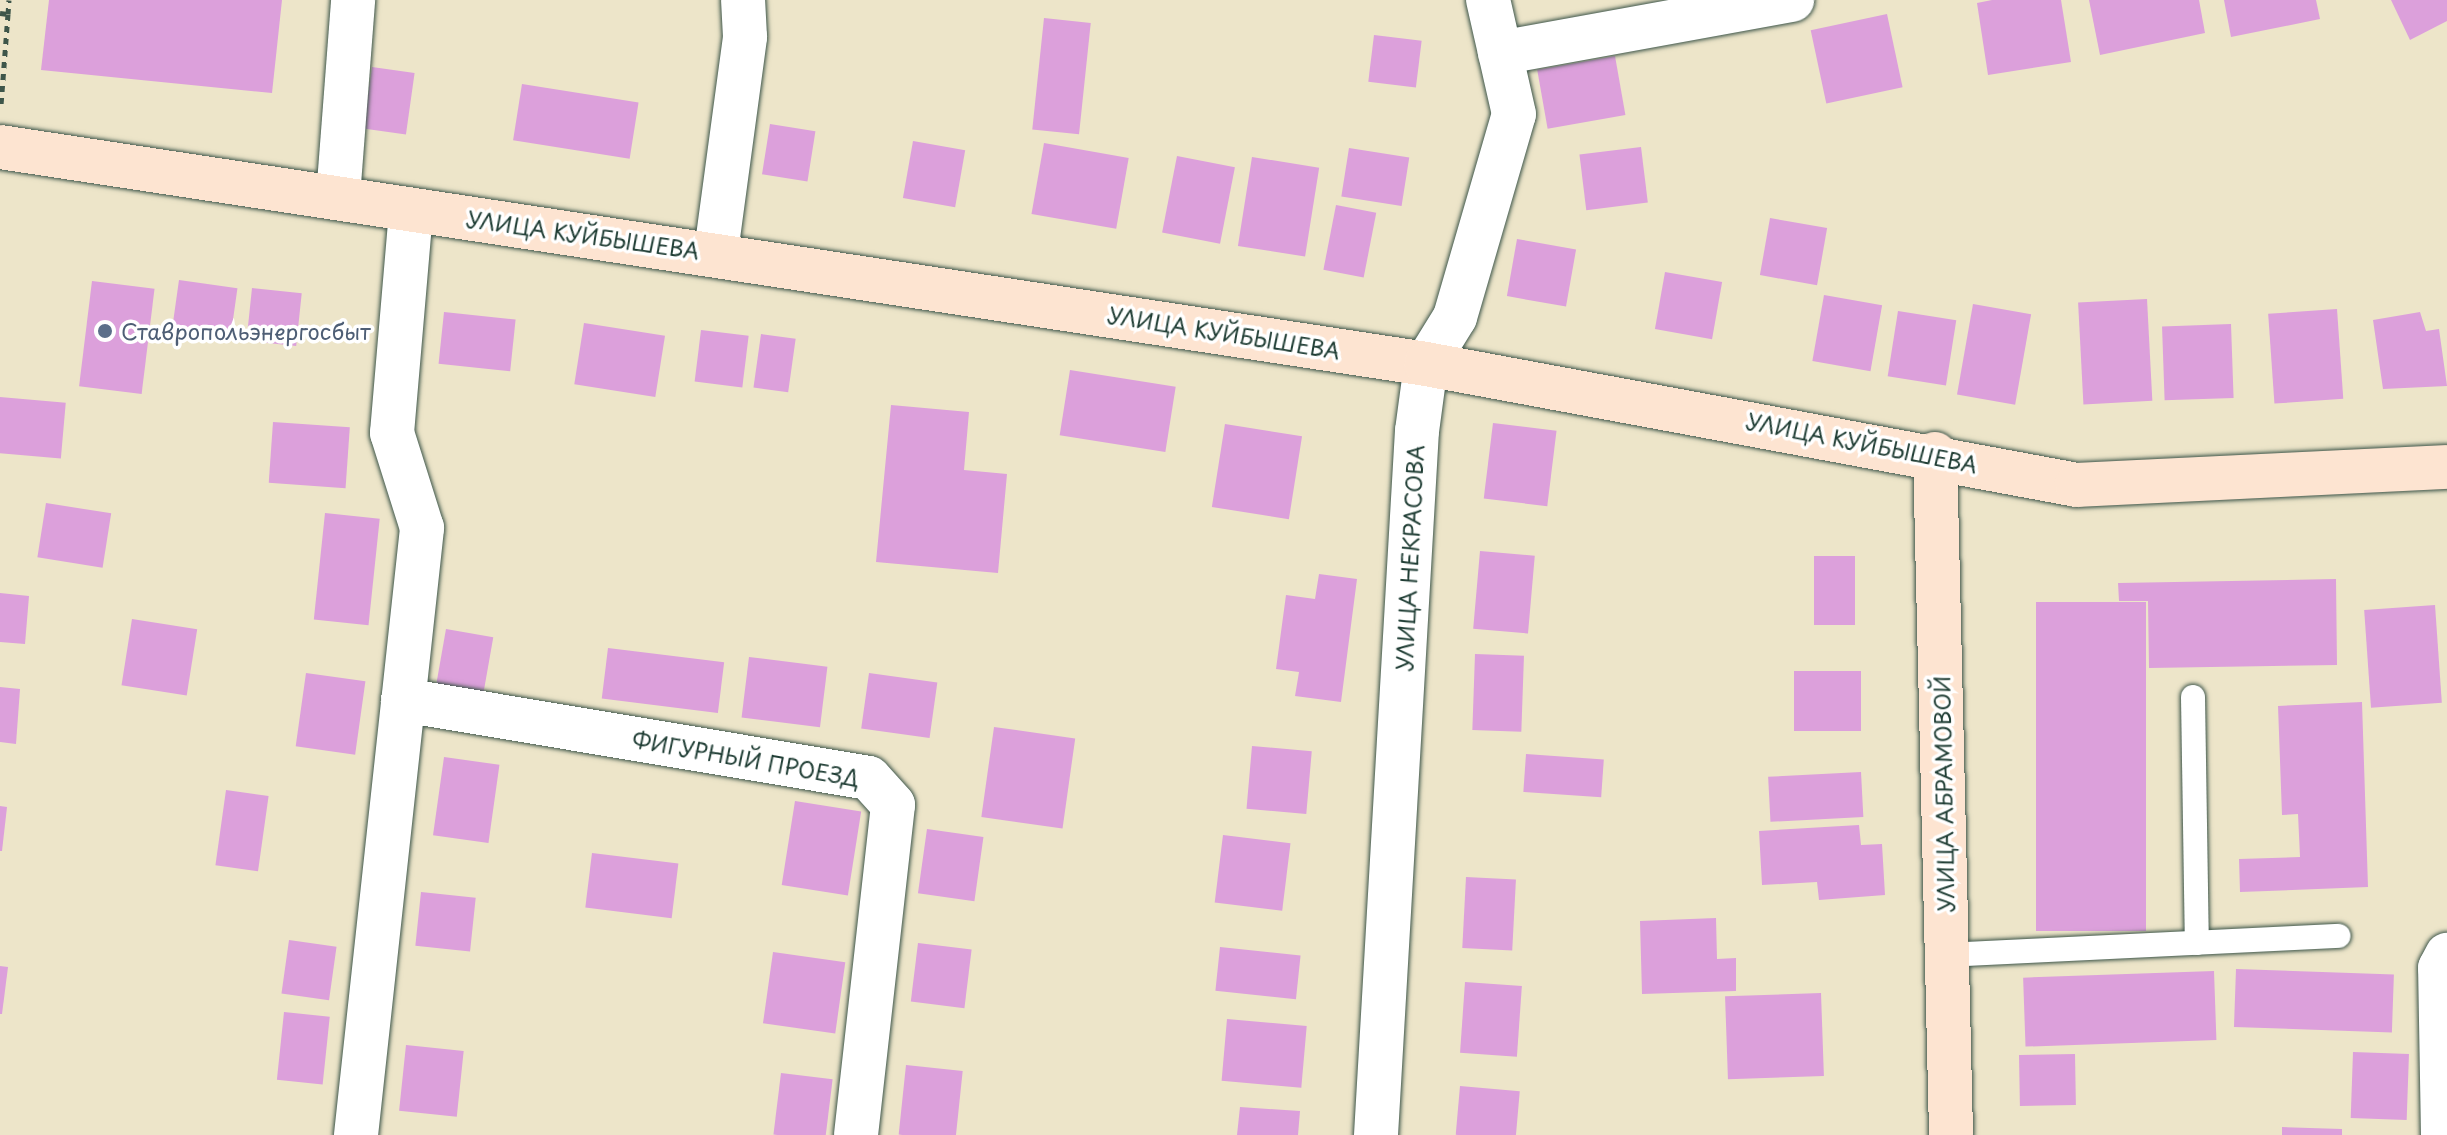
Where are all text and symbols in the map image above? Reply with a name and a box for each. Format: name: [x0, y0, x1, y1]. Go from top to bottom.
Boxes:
street label: УЛИЦА КУЙБЫШЕВА: [464, 204, 702, 264]
street label: УЛИЦА КУЙБЫШЕВА: [1105, 300, 1343, 364]
place label: Ставропольэнергосбыт: [121, 318, 371, 344]
marker: Ставропольэнергосбыт: [96, 322, 114, 340]
street label: УЛИЦА КУЙБЫШЕВА: [1744, 407, 1980, 477]
street label: УЛИЦА НЕКРАСОВА: [1390, 444, 1428, 672]
street label: УЛИЦА АБРАМОВОЙ: [1928, 675, 1958, 913]
street label: ФИГУРНЫЙ ПРОЕЗД: [630, 725, 862, 791]

